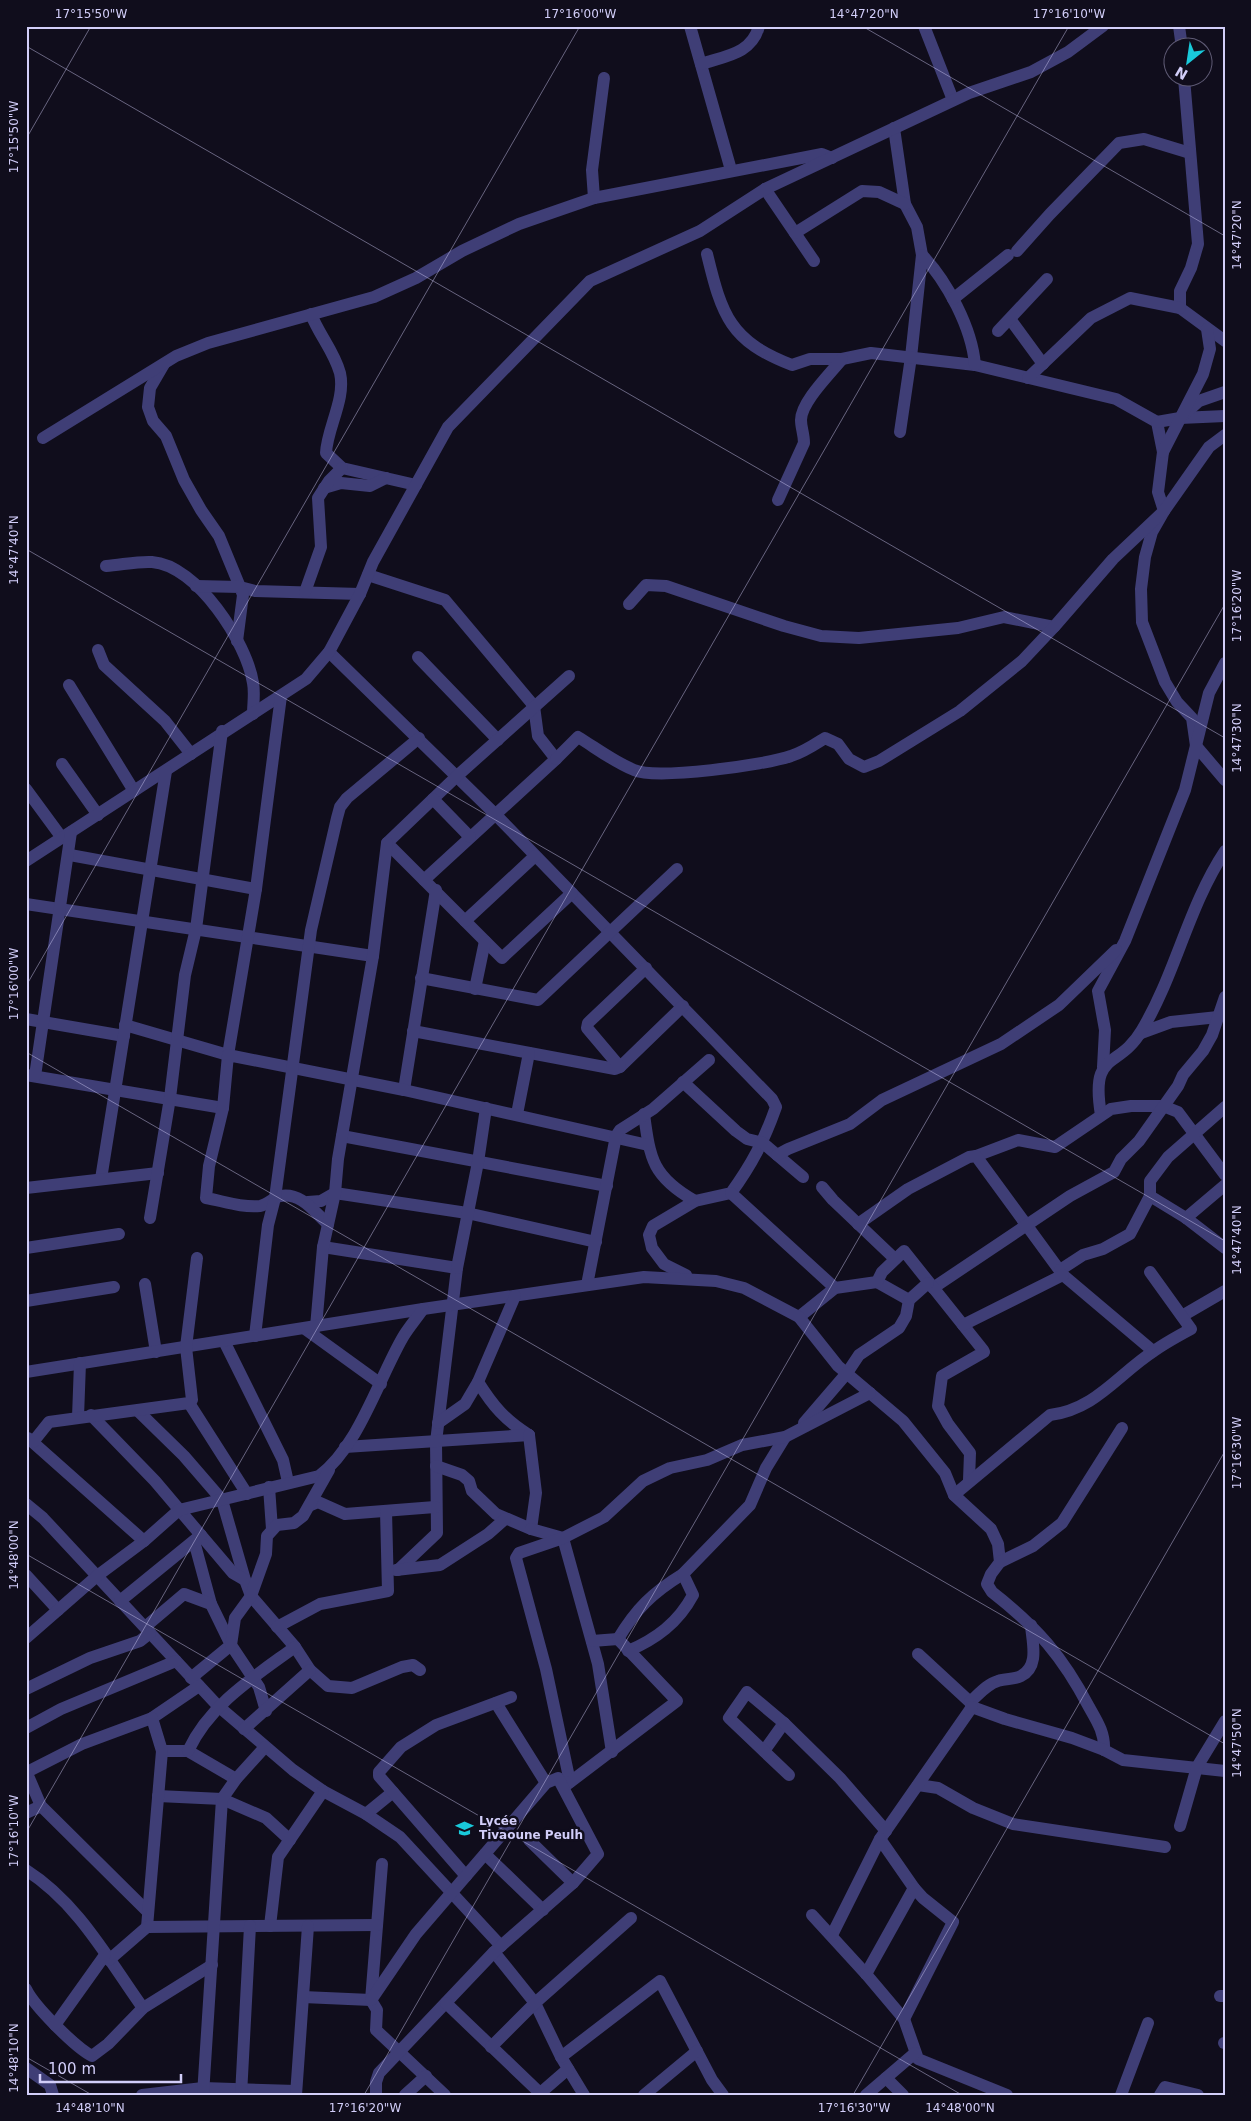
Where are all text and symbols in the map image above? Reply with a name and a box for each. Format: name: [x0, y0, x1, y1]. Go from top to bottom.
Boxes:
text: 17°15'50"W: [55, 7, 127, 21]
text: 17°16'00"W: [544, 7, 616, 21]
text: 14°47'20"N: [829, 7, 899, 21]
text: 17°16'10"W: [1033, 7, 1105, 21]
north arrow: [1164, 38, 1214, 88]
text: N: [1172, 63, 1191, 83]
text: 17°15'50"W: [7, 101, 21, 173]
text: 14°47'20"N: [1230, 200, 1244, 270]
text: 14°47'40"N: [7, 515, 21, 585]
text: 17°16'20"W: [1230, 570, 1244, 642]
text: 14°47'30"N: [1230, 703, 1244, 773]
text: 17°16'00"W: [7, 948, 21, 1020]
text: 14°47'40"N: [1230, 1205, 1244, 1275]
text: 17°16'30"W: [1230, 1417, 1244, 1489]
text: 14°48'00"N: [7, 1520, 21, 1590]
text: 14°47'50"N: [1230, 1708, 1244, 1778]
text: 17°16'10"W: [7, 1795, 21, 1867]
place label: Lycée Tivaoune Peulh: [479, 1814, 583, 1842]
school or university icon: Lycée Tivaoune Peulh: [455, 1818, 475, 1838]
text: 14°48'10"N: [7, 2023, 21, 2093]
scale bar: [40, 2051, 181, 2083]
text: 100 m: [48, 2060, 96, 2078]
text: 14°48'10"N: [55, 2101, 125, 2115]
text: 17°16'20"W: [329, 2101, 401, 2115]
text: 17°16'30"W: [818, 2101, 890, 2115]
text: 14°48'00"N: [925, 2101, 995, 2115]

